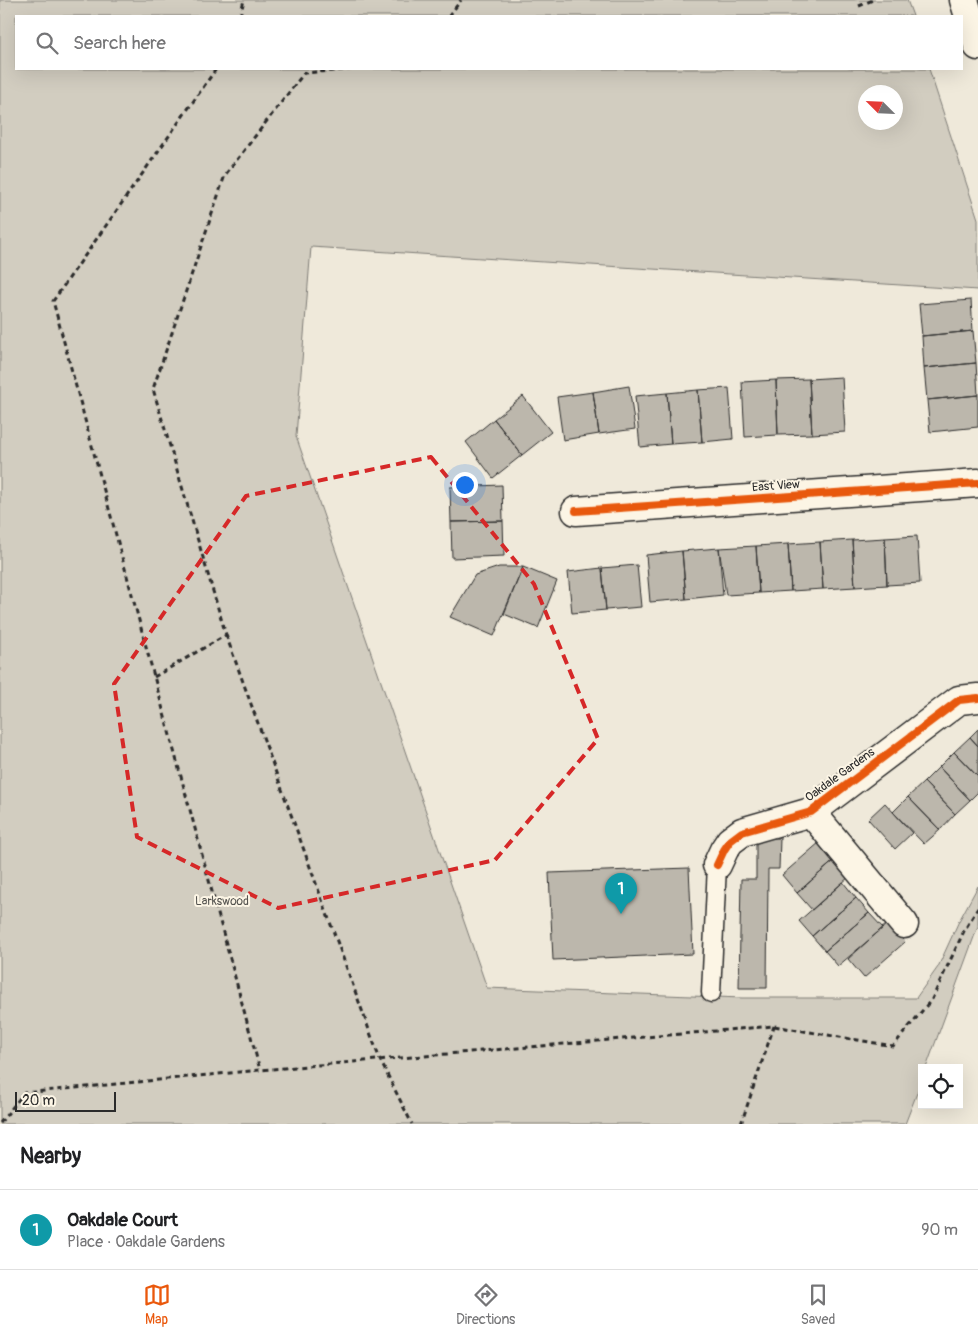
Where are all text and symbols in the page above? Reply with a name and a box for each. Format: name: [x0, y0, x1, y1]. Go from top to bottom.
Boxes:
search box: [15, 15, 963, 70]
icon: search: [33, 29, 61, 57]
text: Search here: [73, 31, 166, 55]
north arrow: [858, 85, 903, 130]
your location: [452, 472, 478, 498]
street label: East View: [752, 477, 800, 495]
street label: Oakdale Gardens: [802, 744, 878, 805]
pin: 1: [605, 873, 637, 914]
park label: Larkswood: [195, 894, 249, 909]
map controls: [918, 1064, 963, 1109]
button: locate: [918, 1064, 963, 1109]
scale bar: [15, 1089, 116, 1112]
text: 20 m: [22, 1092, 55, 1109]
text: Nearby: [20, 1143, 81, 1170]
text: Oakdale Court: [67, 1208, 178, 1232]
text: 1: [33, 1220, 39, 1240]
text: 90 m: [921, 1220, 958, 1240]
text: Place · Oakdale Gardens: [67, 1232, 225, 1252]
tab: Map: [143, 1281, 171, 1328]
tab: Directions: [456, 1281, 515, 1328]
tab: Saved: [801, 1281, 835, 1328]

